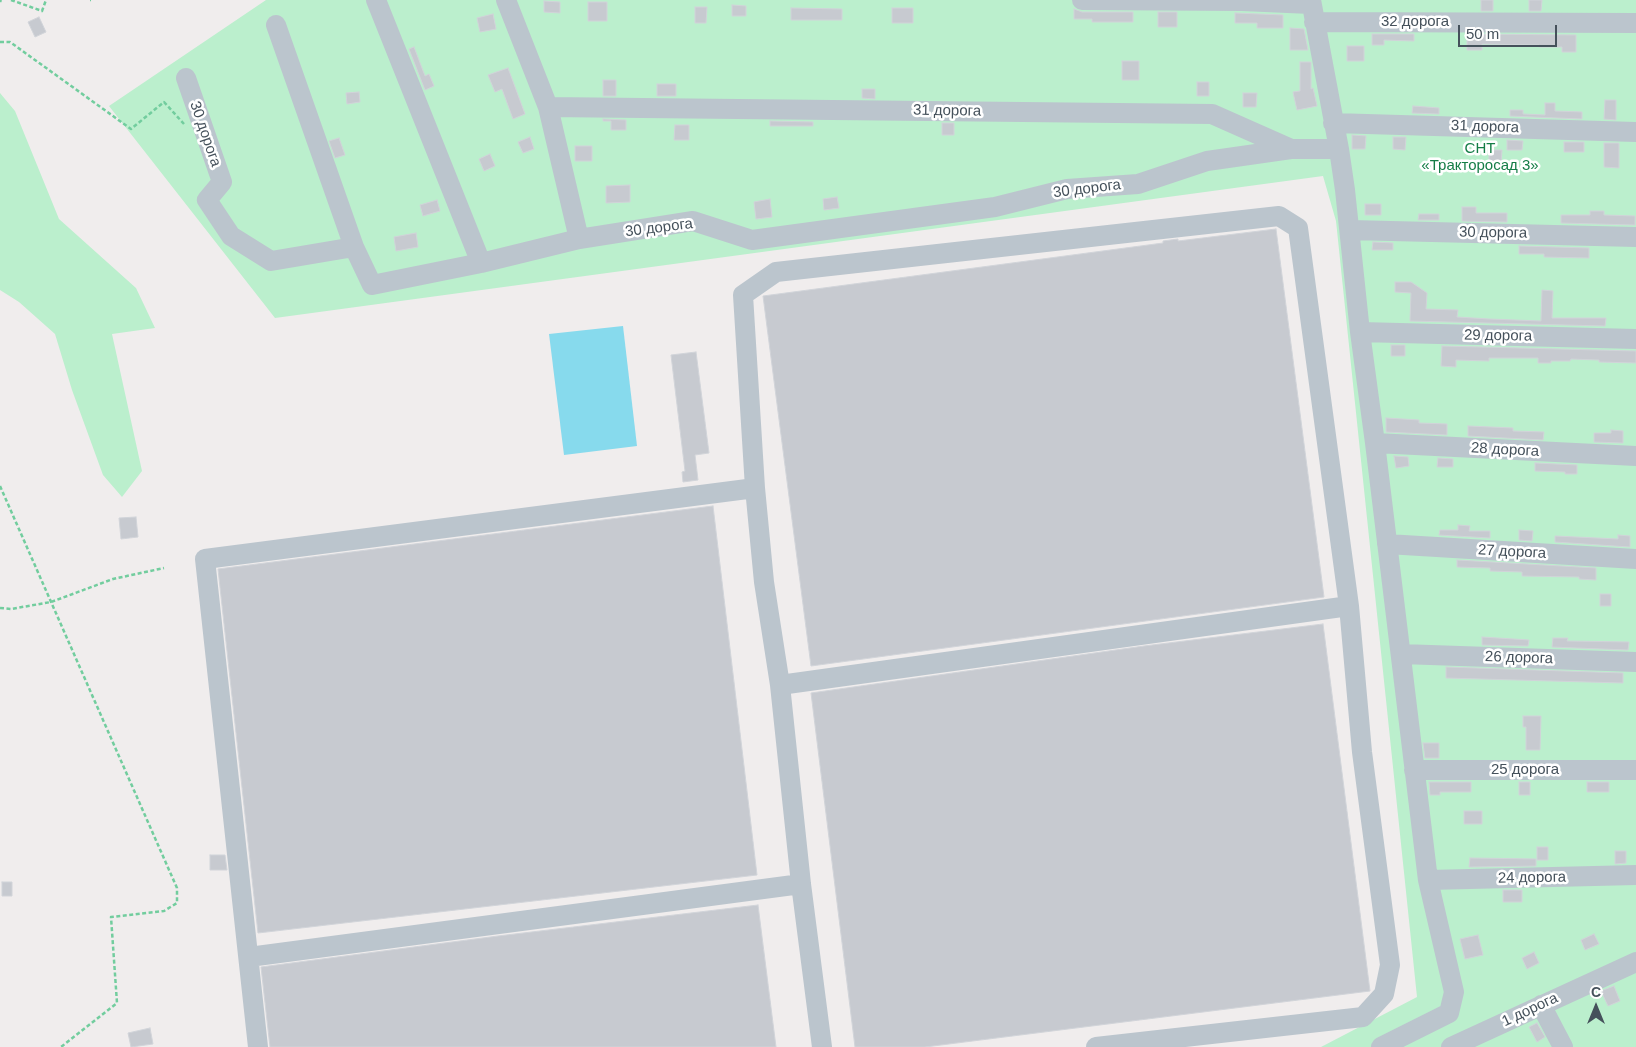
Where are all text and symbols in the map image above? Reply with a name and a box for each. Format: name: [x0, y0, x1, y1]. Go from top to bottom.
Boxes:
street label: 32 дорога: [1381, 13, 1449, 31]
scale bar: [1461, 15, 1560, 47]
text: 50 m: [1466, 25, 1499, 42]
street label: 30 дорога: [185, 99, 225, 169]
street label: 31 дорога: [913, 101, 981, 121]
street label: 31 дорога: [1451, 117, 1519, 137]
park label: СНТ «Тракторосад 3»: [1421, 140, 1539, 175]
street label: 30 дорога: [1052, 176, 1122, 202]
street label: 30 дорога: [624, 215, 694, 241]
street label: 30 дорога: [1459, 223, 1527, 243]
street label: 29 дорога: [1464, 326, 1532, 346]
street label: 28 дорога: [1471, 439, 1539, 461]
street label: 27 дорога: [1478, 541, 1546, 563]
street label: 26 дорога: [1485, 648, 1553, 668]
street label: 25 дорога: [1491, 761, 1559, 779]
street label: 24 дорога: [1498, 868, 1566, 888]
north arrow: [1571, 982, 1621, 1032]
text: С: [1591, 984, 1601, 1000]
street label: 1 дорога: [1499, 989, 1561, 1031]

